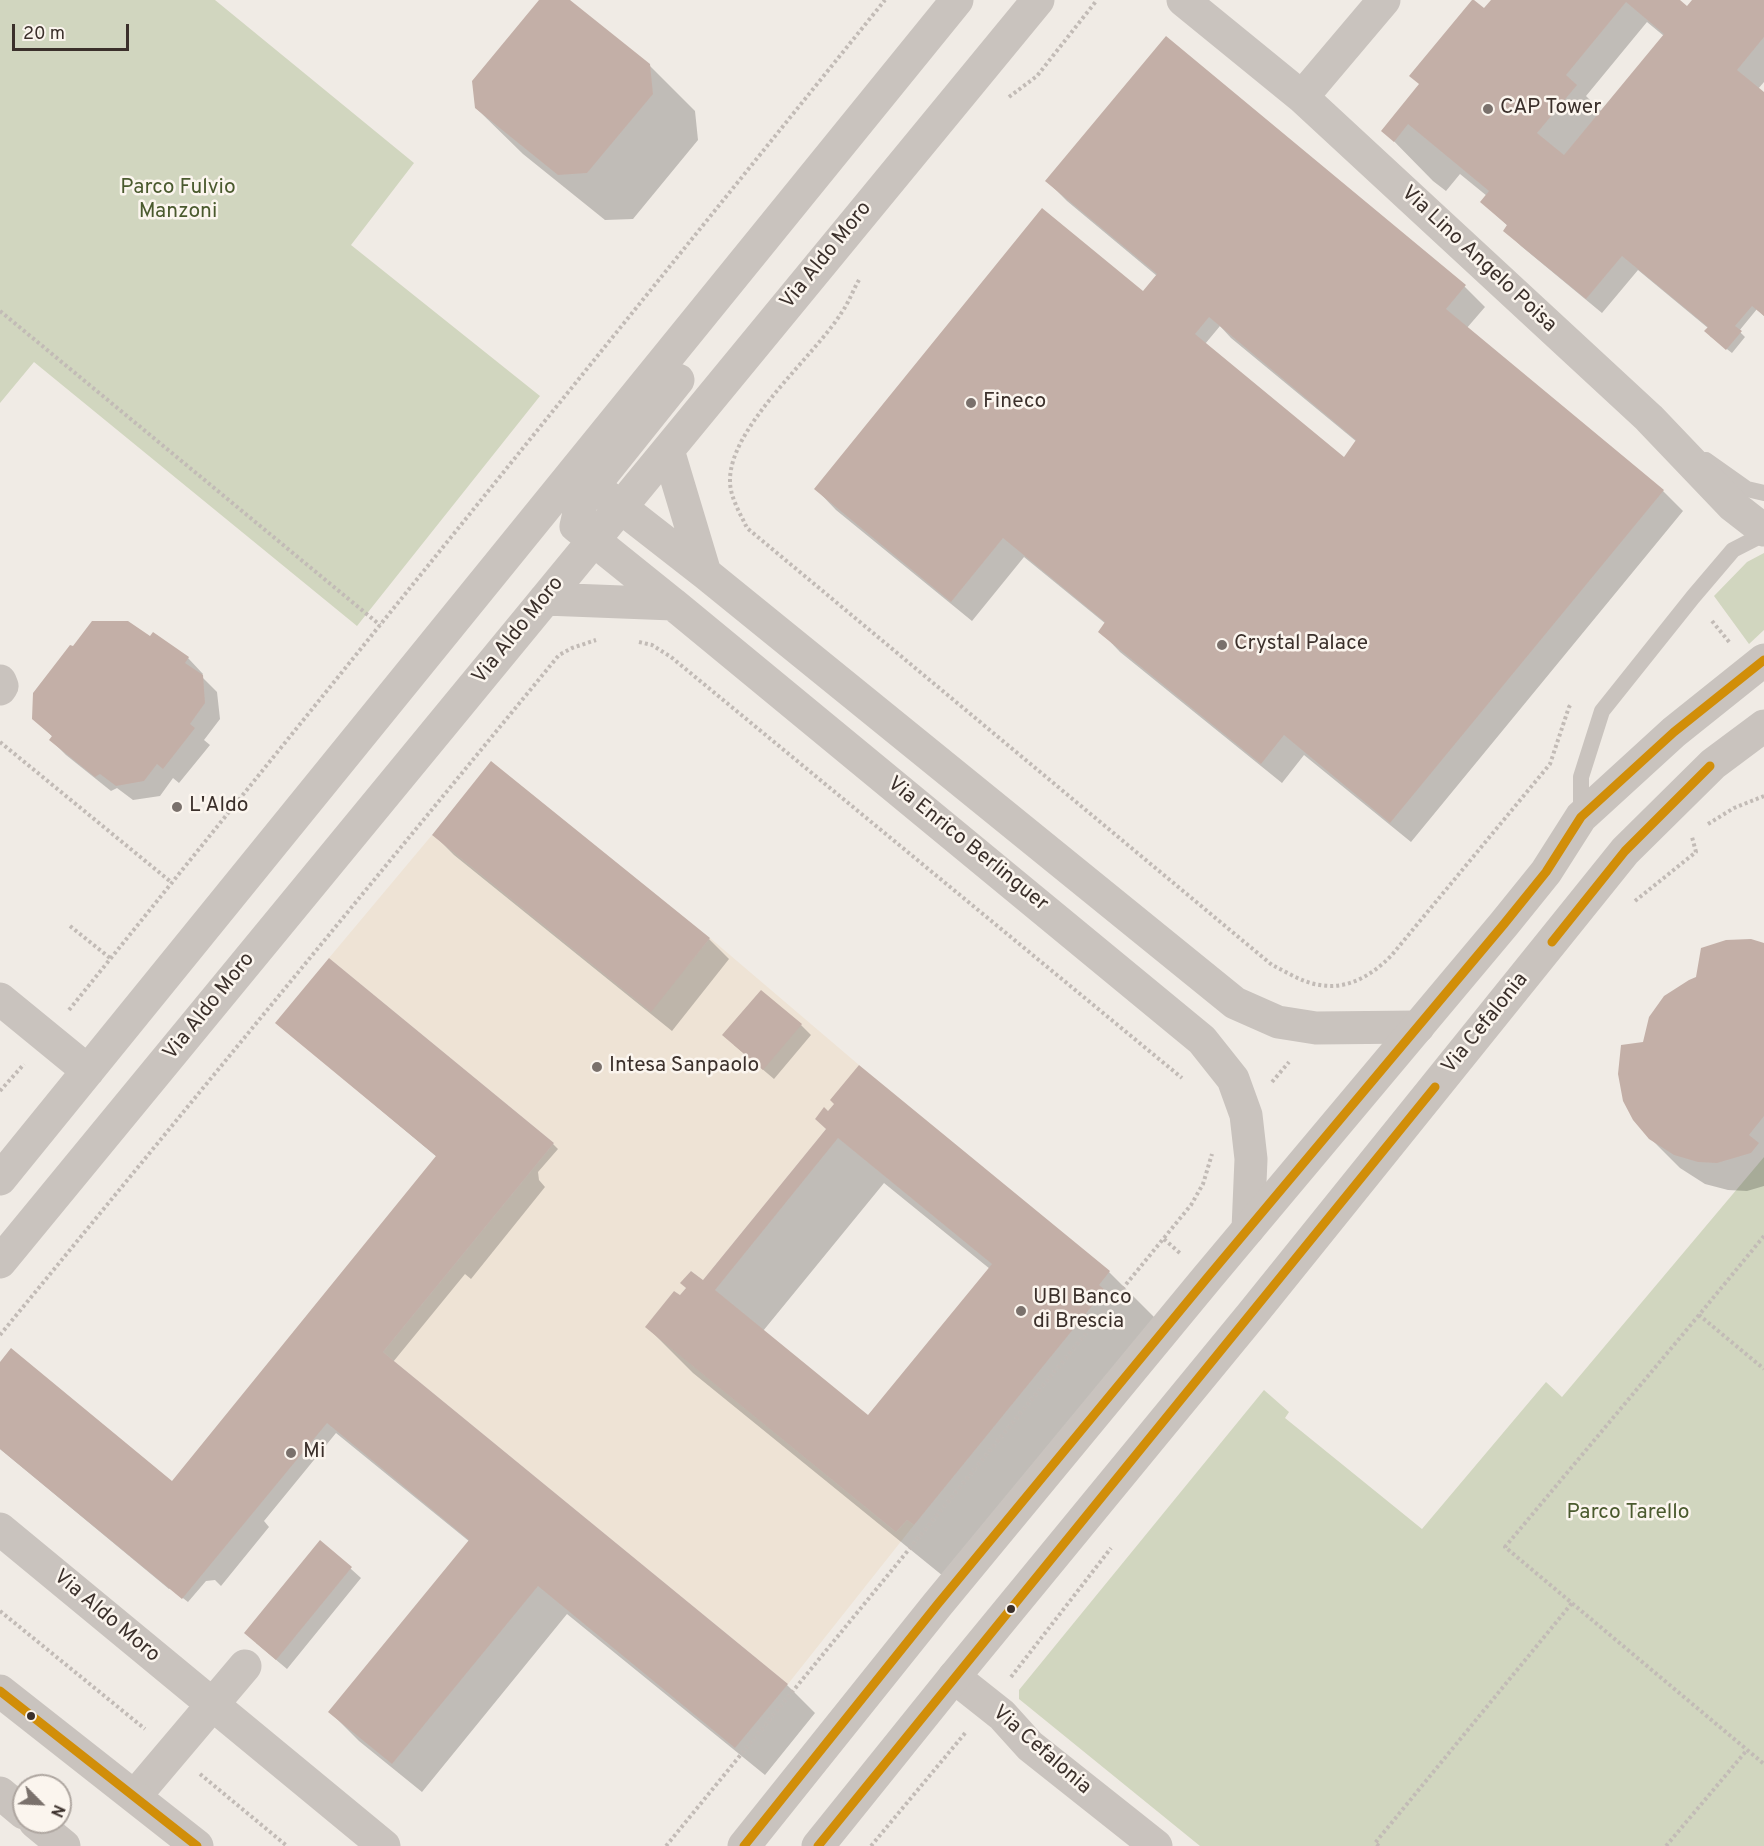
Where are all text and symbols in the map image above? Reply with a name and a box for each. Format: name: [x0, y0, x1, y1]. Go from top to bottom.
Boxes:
scale bar: [15, 12, 132, 50]
text: 20 m: [23, 23, 65, 46]
place label: CAP Tower: [1500, 96, 1602, 122]
marker: CAP Tower: [1481, 102, 1495, 116]
park label: Parco Fulvio Manzoni: [120, 176, 236, 226]
street label: Via Lino Angelo Poisa: [1395, 181, 1561, 339]
street label: Via Aldo Moro: [776, 197, 878, 315]
place label: Fineco: [983, 390, 1046, 416]
marker: Fineco: [964, 396, 978, 410]
street label: Via Aldo Moro: [468, 572, 570, 690]
place label: Crystal Palace: [1234, 632, 1368, 658]
marker: Crystal Palace: [1215, 638, 1229, 652]
street label: Via Enrico Berlinguer: [881, 772, 1053, 918]
place label: L'Aldo: [189, 794, 249, 820]
marker: L'Aldo: [170, 800, 184, 814]
street label: Via Aldo Moro: [159, 948, 261, 1066]
street label: Via Cefalonia: [1438, 968, 1534, 1080]
place label: Intesa Sanpaolo: [609, 1054, 759, 1080]
marker: Intesa Sanpaolo: [590, 1060, 604, 1074]
place label: UBI Banco di Brescia: [1033, 1286, 1132, 1336]
marker: UBI Banco di Brescia: [1014, 1304, 1028, 1318]
place label: Mi: [303, 1440, 325, 1466]
marker: Mi: [284, 1446, 298, 1460]
park label: Parco Tarello: [1567, 1501, 1689, 1527]
street label: Via Aldo Moro: [48, 1565, 164, 1669]
unlabelled marker: [1005, 1603, 1017, 1615]
street label: Via Cefalonia: [986, 1701, 1096, 1801]
unlabelled marker: [25, 1710, 37, 1722]
north arrow: [12, 1774, 72, 1834]
text: N: [45, 1801, 68, 1820]

